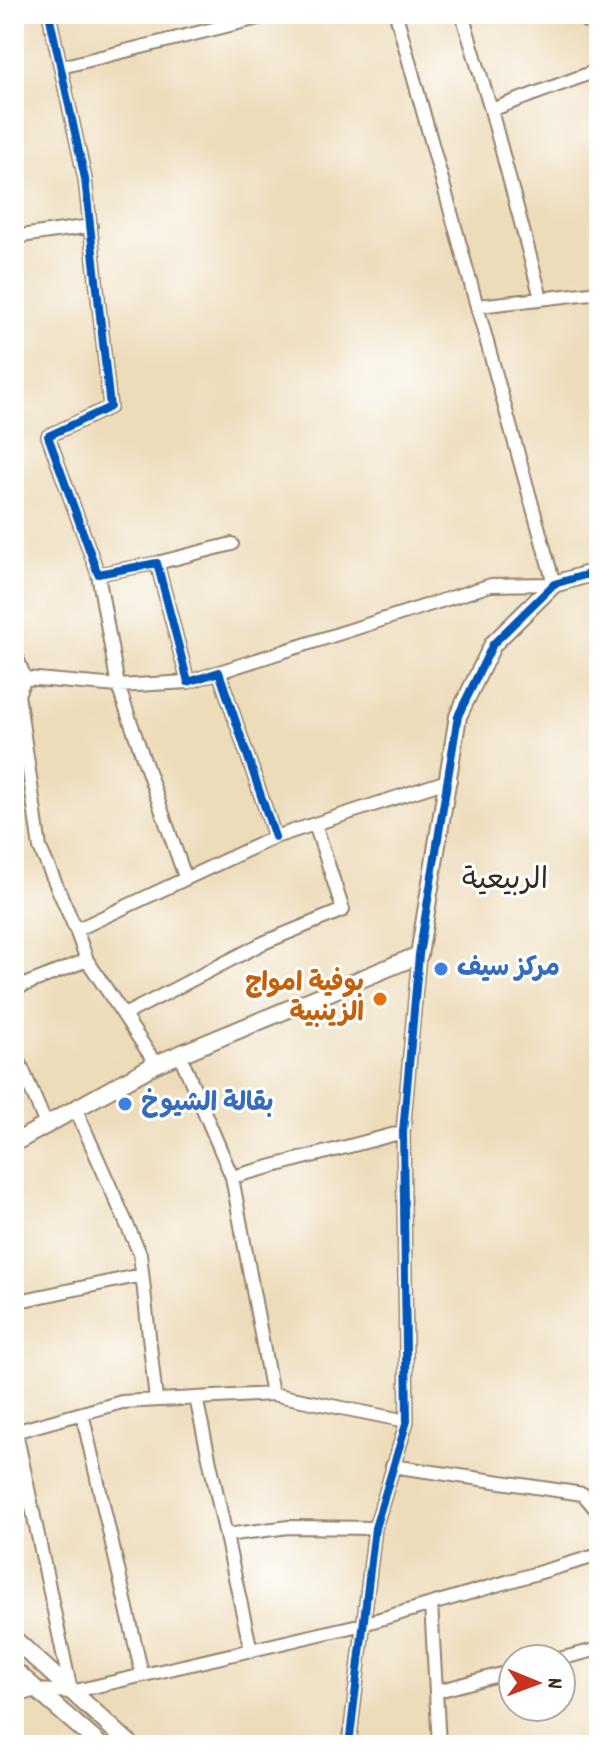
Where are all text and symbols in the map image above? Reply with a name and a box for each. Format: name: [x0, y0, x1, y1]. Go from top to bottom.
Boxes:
district label: الربيعية: [462, 861, 548, 904]
place label: مركز سيف: [457, 951, 560, 988]
marker: مركز سيف: [432, 960, 450, 978]
place label: بوفية امواج الزينبية: [245, 966, 364, 1033]
marker: بوفية امواج الزينبية: [371, 990, 389, 1008]
place label: بقالة الشيوخ: [141, 1086, 274, 1123]
marker: بقالة الشيوخ: [116, 1095, 134, 1113]
north arrow: [497, 1643, 577, 1723]
text: N: [538, 1678, 569, 1689]

